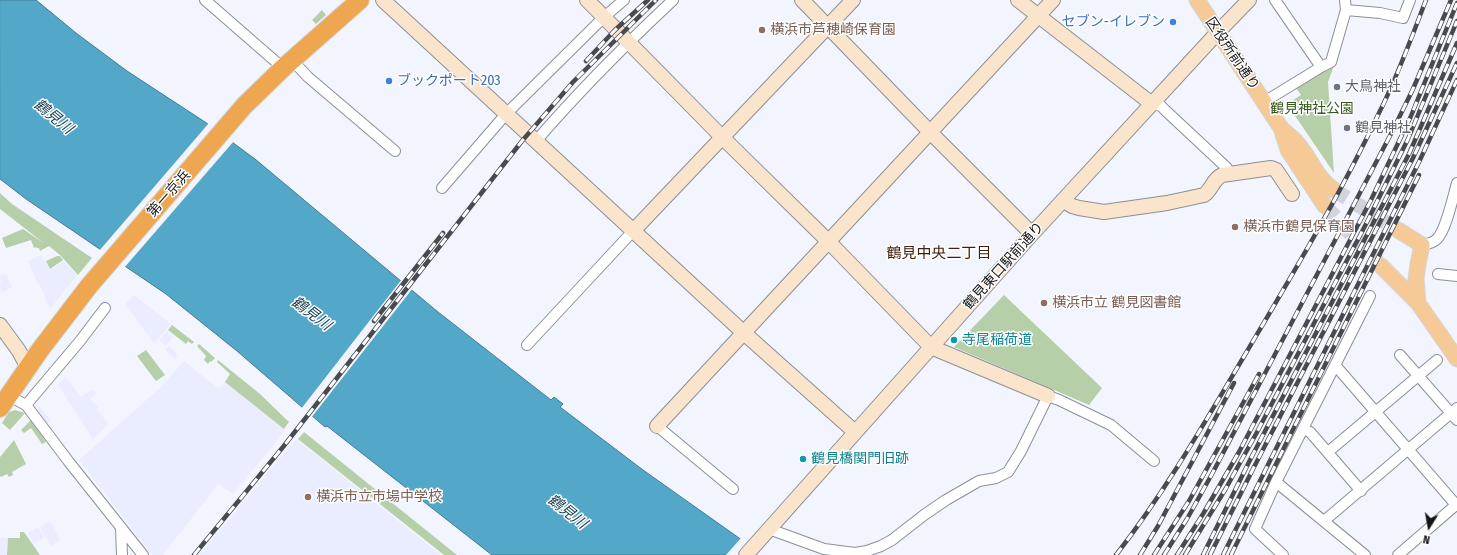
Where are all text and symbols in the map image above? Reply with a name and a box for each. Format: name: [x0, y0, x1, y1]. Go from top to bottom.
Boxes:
place label: セブン-イレブン: [1062, 14, 1165, 30]
street label: 区役所前通り: [1202, 14, 1262, 94]
marker: セブン-イレブン: [1168, 17, 1178, 27]
place label: 横浜市芦穂崎保育園: [770, 22, 896, 38]
marker: 横浜市芦穂崎保育園: [757, 25, 767, 35]
place label: ブックポート203: [397, 73, 501, 89]
marker: ブックポート203: [384, 76, 394, 86]
place label: 大鳥神社: [1345, 79, 1401, 95]
marker: 大鳥神社: [1332, 82, 1342, 92]
water label: 鶴見川: [30, 96, 76, 138]
park label: 鶴見神社公園: [1270, 101, 1354, 117]
place label: 鶴見神社: [1355, 120, 1411, 136]
marker: 鶴見神社: [1342, 123, 1352, 133]
street label: 第一京浜: [144, 167, 194, 221]
street label: 鶴見東口駅前通り: [960, 219, 1048, 313]
place label: 横浜市鶴見保育園: [1243, 219, 1355, 235]
marker: 横浜市鶴見保育園: [1230, 222, 1240, 232]
district label: 鶴見中央二丁目: [887, 245, 991, 263]
water label: 鶴見川: [288, 293, 334, 335]
place label: 横浜市立 鶴見図書館: [1052, 295, 1181, 311]
marker: 横浜市立 鶴見図書館: [1039, 298, 1049, 308]
place label: 寺尾稲荷道: [962, 332, 1032, 348]
marker: 寺尾稲荷道: [949, 335, 959, 345]
place label: 鶴見橋関門旧跡: [811, 451, 909, 467]
marker: 鶴見橋関門旧跡: [798, 454, 808, 464]
place label: 横浜市立市場中学校: [316, 489, 442, 505]
water label: 鶴見川: [544, 491, 590, 533]
marker: 横浜市立市場中学校: [303, 492, 313, 502]
north arrow: [1409, 507, 1449, 547]
text: N: [1422, 532, 1431, 546]

